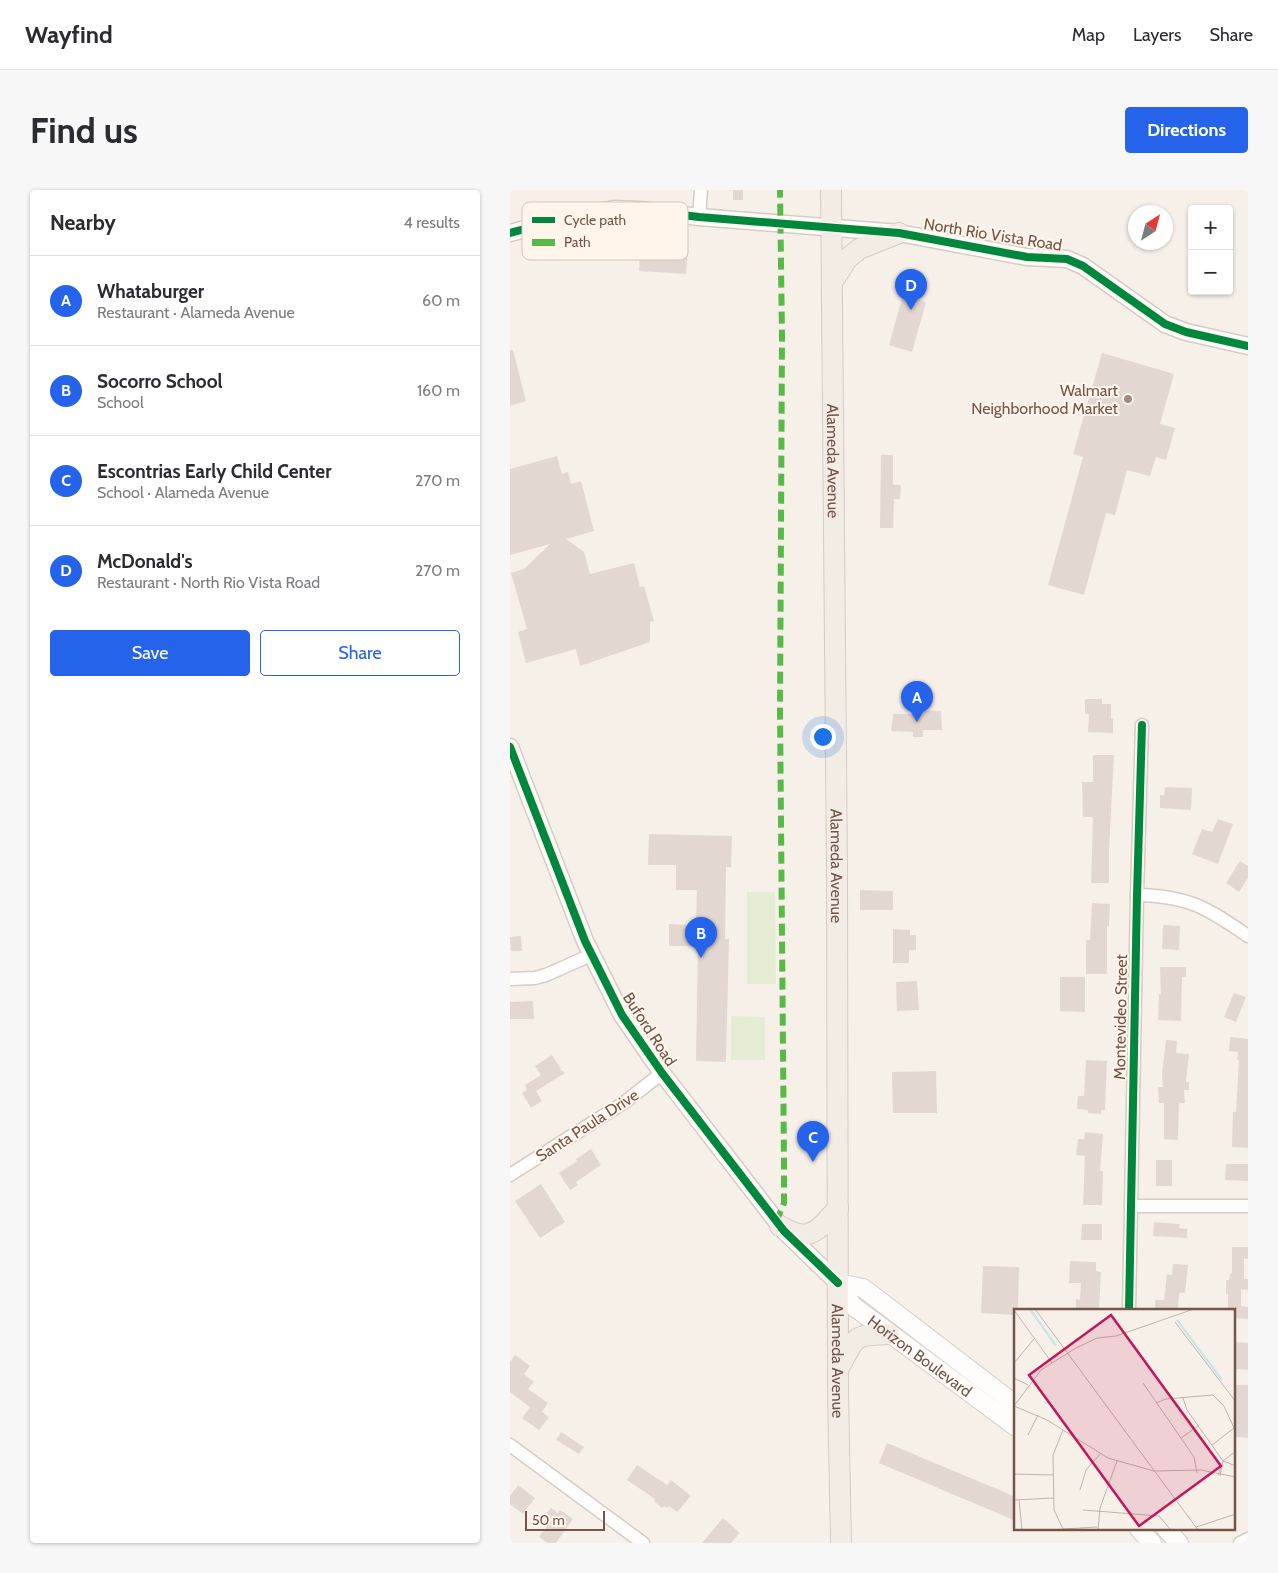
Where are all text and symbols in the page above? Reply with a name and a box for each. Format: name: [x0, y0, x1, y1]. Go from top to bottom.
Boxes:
text: Wayfind: [25, 20, 113, 49]
text: Map: [1072, 24, 1105, 46]
text: Layers: [1133, 24, 1182, 46]
text: Share: [1210, 24, 1253, 46]
button: Directions: [1125, 107, 1248, 153]
text: Find us: [30, 109, 138, 152]
legend: [522, 202, 688, 260]
north arrow: [1128, 205, 1173, 250]
map controls: [1188, 205, 1233, 295]
button: +: [1188, 205, 1233, 250]
text: Nearby: [50, 210, 116, 235]
text: Cycle path: [564, 211, 626, 229]
text: 4 results: [403, 213, 460, 232]
street label: North Rio Vista Road: [922, 214, 1063, 255]
text: Path: [564, 233, 591, 251]
button: −: [1188, 250, 1233, 295]
pin: D: [895, 269, 927, 310]
text: Whataburger: [97, 280, 204, 303]
text: A: [61, 291, 71, 310]
text: 60 m: [422, 291, 460, 310]
text: Restaurant · Alameda Avenue: [97, 303, 295, 322]
text: Socorro School: [97, 370, 223, 393]
text: B: [61, 381, 71, 400]
text: 160 m: [417, 381, 460, 400]
place label: Walmart Neighborhood Market: [971, 381, 1119, 418]
text: School: [97, 393, 144, 412]
marker: Walmart Neighborhood Market: [1122, 393, 1134, 405]
street label: Alameda Avenue: [823, 404, 843, 518]
text: Escontrias Early Child Center: [97, 460, 331, 483]
text: C: [61, 471, 71, 490]
text: 270 m: [415, 471, 460, 490]
text: School · Alameda Avenue: [97, 483, 269, 502]
text: McDonald's: [97, 550, 193, 573]
text: D: [60, 561, 72, 580]
text: 270 m: [415, 561, 460, 580]
text: Restaurant · North Rio Vista Road: [97, 573, 320, 592]
button: Save: [50, 630, 250, 676]
button: Share: [260, 630, 460, 676]
pin: A: [901, 681, 933, 722]
your location: [810, 724, 836, 750]
street label: Alameda Avenue: [826, 809, 846, 923]
pin: B: [685, 917, 717, 958]
street label: Montevideo Street: [1110, 953, 1131, 1080]
street label: Buford Road: [619, 989, 680, 1070]
street label: Santa Paula Drive: [532, 1085, 642, 1166]
pin: C: [797, 1121, 829, 1162]
street label: Alameda Avenue: [828, 1304, 848, 1418]
inset map: [1014, 1309, 1236, 1530]
street label: Horizon Boulevard: [864, 1311, 976, 1401]
scale bar: [525, 1508, 605, 1531]
text: 50 m: [532, 1511, 565, 1529]

